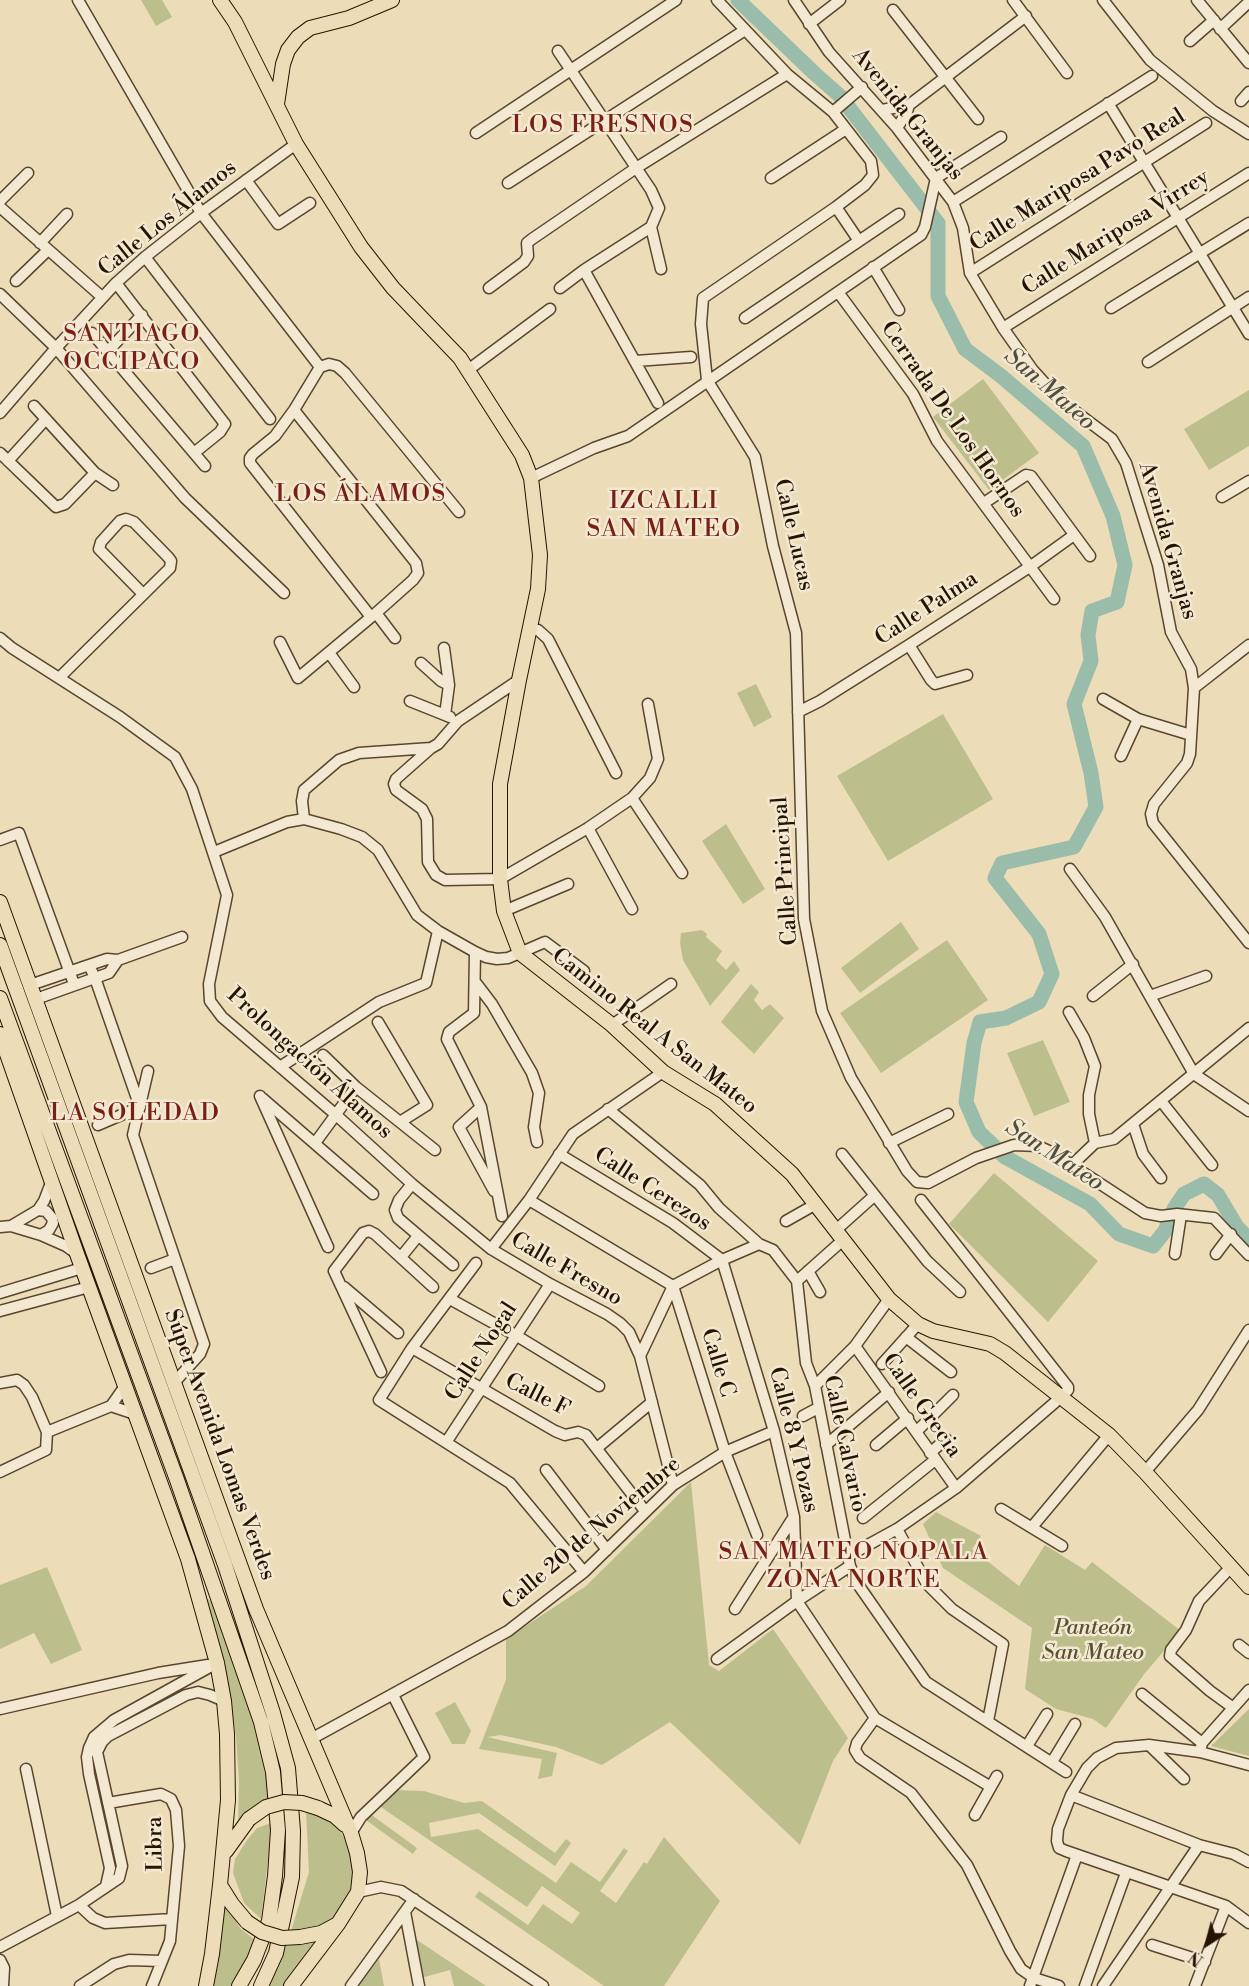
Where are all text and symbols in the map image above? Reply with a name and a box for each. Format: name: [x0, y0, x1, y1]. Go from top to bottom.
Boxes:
street label: Avenida Granjas: [846, 44, 968, 186]
street label: Calle Mariposa Pavo Real: [965, 104, 1191, 258]
district label: LOS FRESNOS: [512, 112, 694, 140]
street label: Calle Los Álamos: [94, 155, 242, 283]
street label: Calle Mariposa Virrey: [1018, 165, 1214, 301]
street label: Cerrada De Los Hornos: [874, 317, 1030, 523]
district label: SANTIAGO OCCIPACO: [63, 321, 201, 377]
water label: San Mateo: [997, 343, 1101, 437]
street label: Avenida Granjas: [1132, 459, 1202, 623]
street label: Calle Lucas: [767, 477, 819, 593]
district label: LOS ÁLAMOS: [275, 481, 447, 509]
district label: IZCALLI SAN MATEO: [586, 488, 742, 544]
street label: Calle Palma: [871, 566, 983, 652]
street label: Calle Principal: [768, 796, 804, 946]
street label: Camino Real A San Mateo: [546, 943, 762, 1121]
street label: Prolongación Álamos: [221, 983, 397, 1145]
district label: LA SOLEDAD: [50, 1100, 220, 1128]
water label: San Mateo: [999, 1114, 1109, 1198]
street label: Calle Cerezos: [589, 1142, 715, 1238]
street label: Calle Fresno: [505, 1227, 627, 1313]
street label: Calle Nogal: [440, 1298, 524, 1406]
street label: Súper Avenida Lomas Verdes: [158, 1306, 280, 1584]
street label: Calle C: [694, 1326, 740, 1400]
street label: Calle Grecia: [875, 1349, 967, 1463]
street label: Calle 8 Y Pozas: [762, 1364, 824, 1516]
street label: Calle F: [500, 1368, 574, 1424]
street label: Calle Calvario: [817, 1373, 871, 1515]
street label: Calle 20 de Noviembre: [498, 1452, 686, 1616]
district label: SAN MATEO NOPALA ZONA NORTE: [719, 1539, 989, 1595]
park label: Panteón San Mateo: [1042, 1616, 1144, 1668]
street label: Libra: [142, 1816, 170, 1872]
north arrow: [1177, 1914, 1237, 1974]
text: N: [1185, 1947, 1207, 1970]

